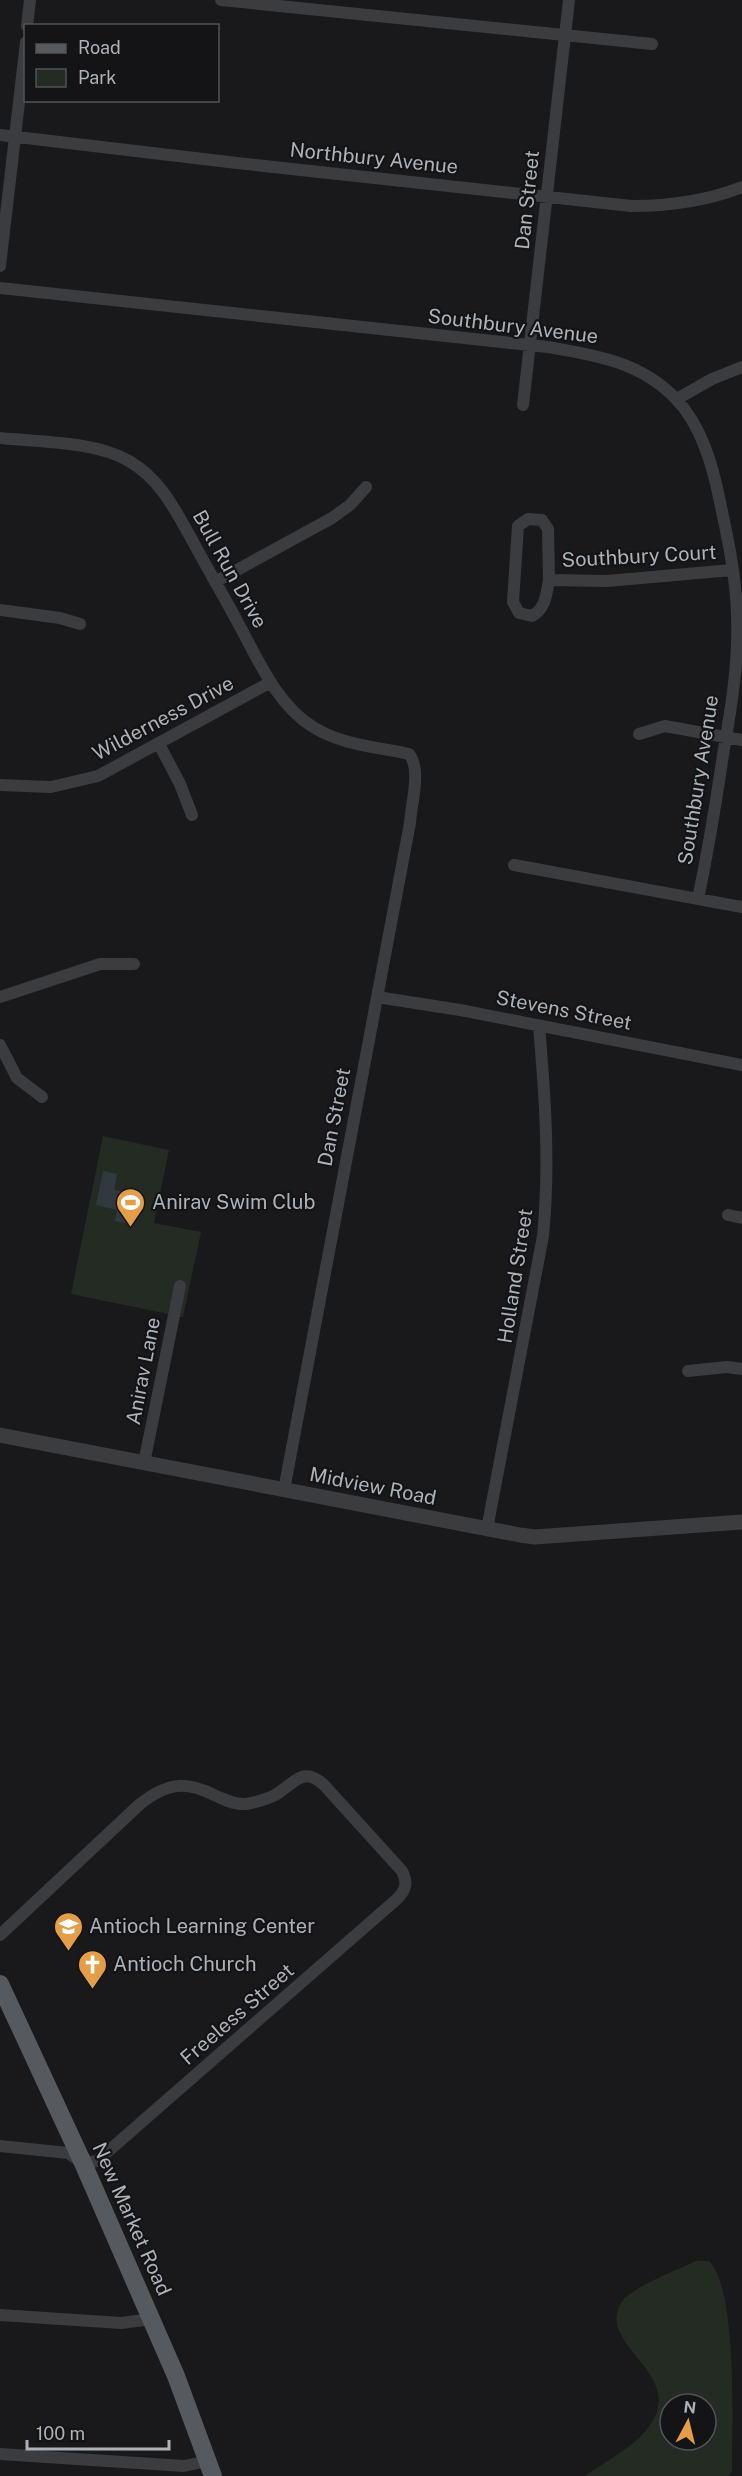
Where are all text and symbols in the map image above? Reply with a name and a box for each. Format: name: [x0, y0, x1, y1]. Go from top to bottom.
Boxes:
legend: [24, 24, 219, 102]
text: Road: [78, 37, 121, 58]
text: Park: [78, 67, 116, 88]
street label: Northbury Avenue: [289, 137, 459, 179]
street label: Dan Street: [510, 149, 544, 251]
street label: Southbury Avenue: [426, 304, 600, 348]
street label: Bull Run Drive: [188, 506, 272, 632]
street label: Southbury Court: [561, 540, 717, 572]
street label: Wilderness Drive: [88, 671, 238, 765]
street label: Southbury Avenue: [673, 693, 723, 867]
street label: Stevens Street: [494, 985, 634, 1035]
street label: Dan Street: [313, 1066, 355, 1168]
sports icon: Anirav Swim Club: [115, 1186, 147, 1228]
place label: Anirav Swim Club: [152, 1190, 316, 1214]
street label: Holland Street: [493, 1207, 537, 1345]
street label: Anirav Lane: [121, 1315, 165, 1427]
street label: Midview Road: [308, 1462, 438, 1510]
school or university icon: Antioch Learning Center: [52, 1910, 84, 1952]
place label: Antioch Learning Center: [89, 1914, 315, 1938]
church icon: Antioch Church: [76, 1948, 108, 1990]
place label: Antioch Church: [113, 1952, 256, 1976]
street label: Freeless Street: [175, 1958, 299, 2070]
street label: New Market Road: [88, 2139, 176, 2299]
north arrow: [658, 2392, 718, 2452]
text: N: [682, 2397, 697, 2418]
scale bar: [27, 2413, 170, 2451]
text: 100 m: [36, 2423, 85, 2444]

